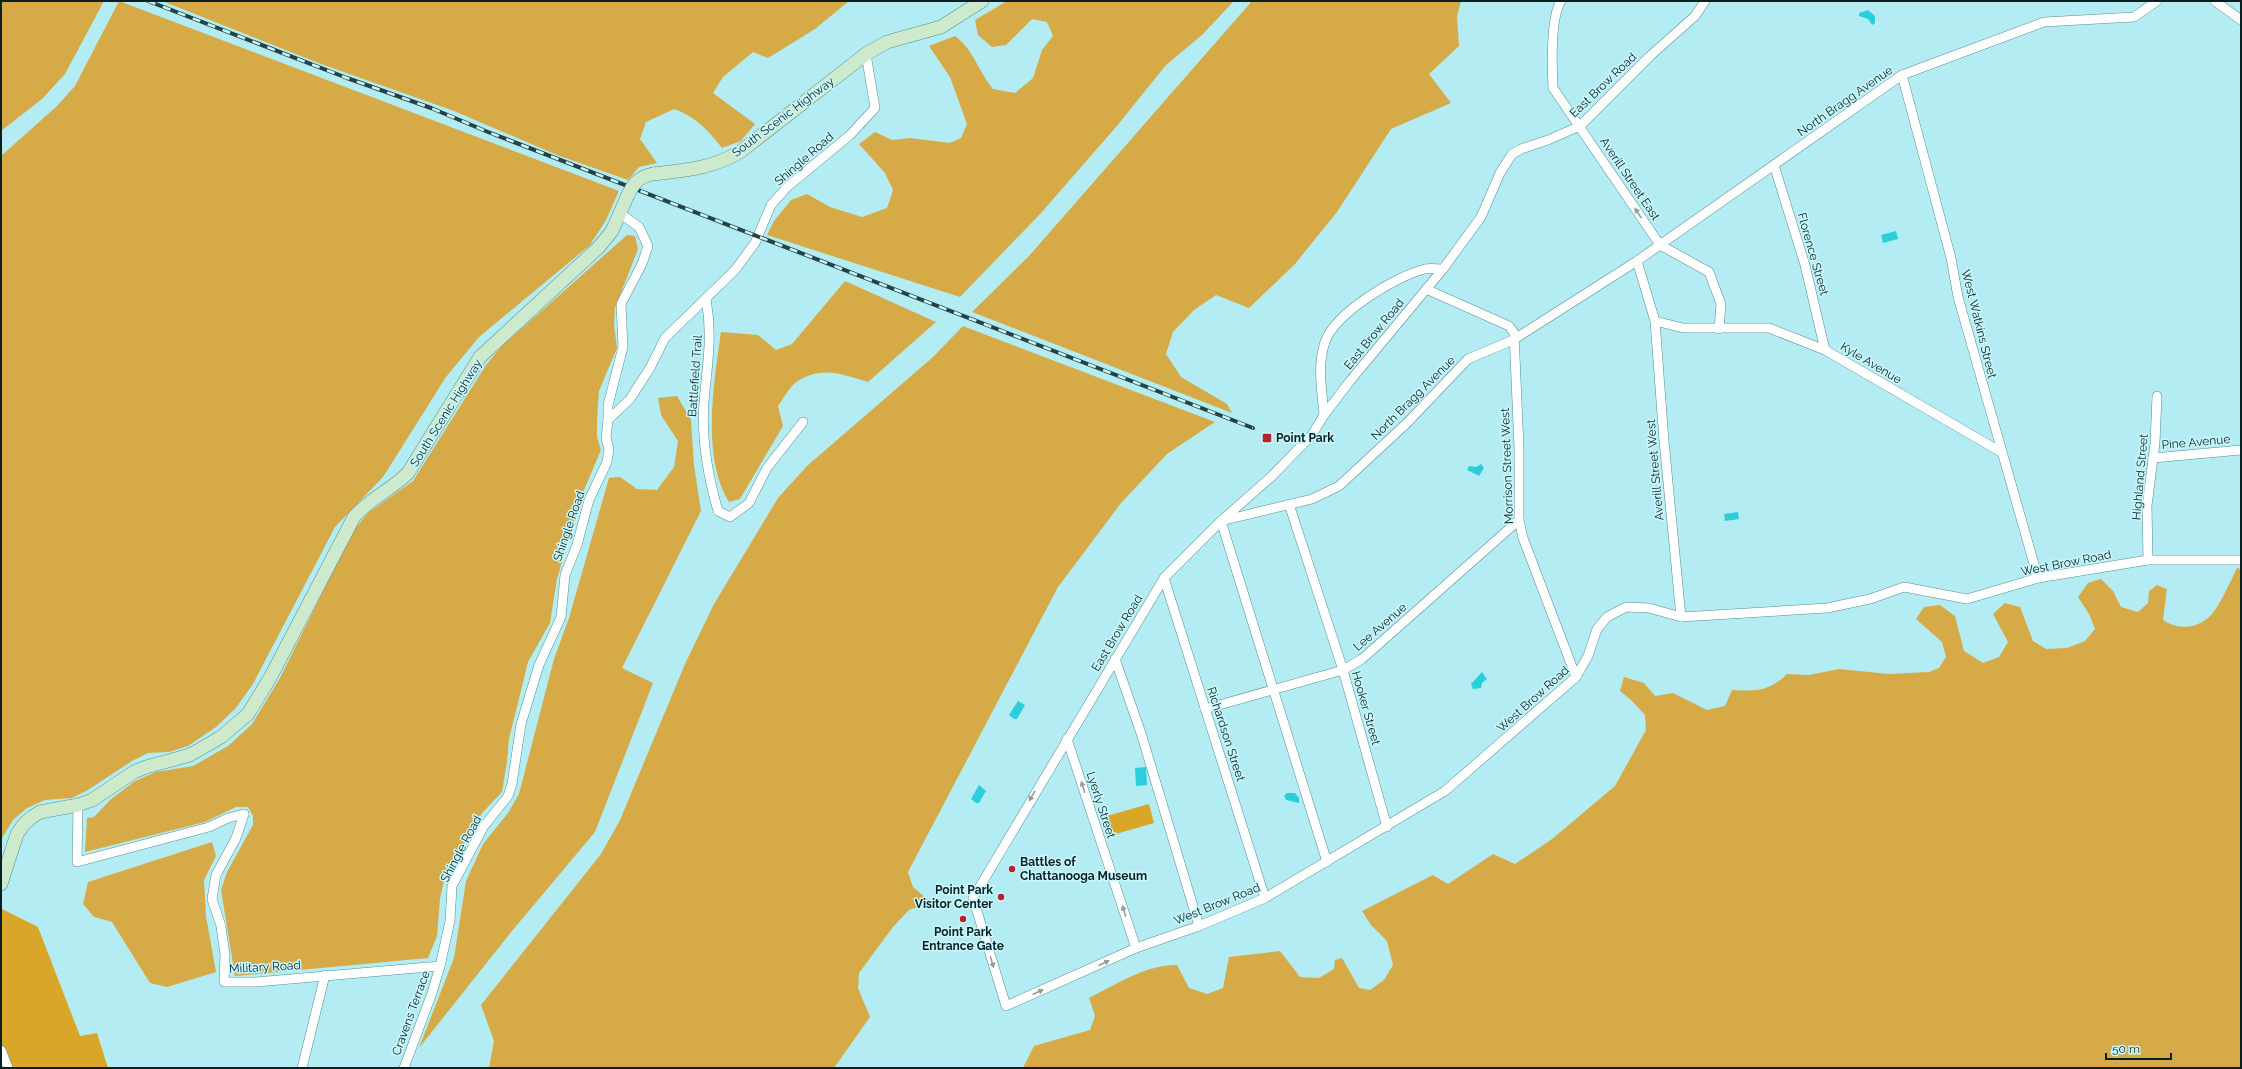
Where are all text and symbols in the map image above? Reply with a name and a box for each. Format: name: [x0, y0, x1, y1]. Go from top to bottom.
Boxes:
street label: East Brow Road: [1567, 50, 1639, 120]
street label: North Bragg Avenue: [1795, 63, 1895, 139]
street label: South Scenic Highway: [729, 74, 837, 160]
street label: Shingle Road: [772, 130, 836, 188]
street label: Averill Street East: [1597, 135, 1663, 223]
one-way arrow: [1634, 207, 1642, 218]
street label: Florence Street: [1794, 211, 1832, 297]
street label: West Watkins Street: [1959, 268, 1999, 380]
street label: East Brow Road: [1341, 296, 1407, 372]
street label: Battlefield Trail: [685, 334, 705, 417]
street label: Kyle Avenue: [1838, 339, 1904, 387]
street label: North Bragg Avenue: [1368, 353, 1458, 443]
street label: South Scenic Highway: [407, 356, 485, 469]
street label: Morrison Street West: [1498, 408, 1516, 524]
street label: Averill Street West: [1644, 419, 1666, 521]
place label: Point Park: [1276, 431, 1334, 445]
marker: Point Park: [1261, 432, 1273, 444]
street label: Pine Avenue: [2161, 432, 2231, 452]
street label: Highland Street: [2129, 433, 2151, 521]
street label: Shingle Road: [550, 489, 588, 563]
street label: West Brow Road: [2020, 547, 2112, 579]
street label: East Brow Road: [1089, 592, 1145, 674]
street label: Lee Avenue: [1351, 600, 1409, 654]
street label: West Brow Road: [1494, 663, 1572, 735]
street label: Hooker Street: [1349, 669, 1383, 747]
street label: Richardson Street: [1204, 685, 1248, 783]
street label: Lyerly Street: [1084, 770, 1118, 840]
one-way arrow: [1080, 781, 1086, 793]
one-way arrow: [1028, 791, 1036, 801]
street label: Shingle Road: [438, 813, 484, 885]
place label: Battles of Chattanooga Museum: [1020, 855, 1147, 883]
marker: Battles of Chattanooga Museum: [1007, 864, 1017, 874]
street label: West Brow Road: [1172, 880, 1262, 928]
place label: Point Park Visitor Center: [915, 883, 993, 911]
marker: Point Park Visitor Center: [996, 892, 1006, 902]
one-way arrow: [1121, 904, 1127, 916]
marker: Point Park Entrance Gate: [958, 914, 968, 924]
place label: Point Park Entrance Gate: [922, 925, 1004, 953]
one-way arrow: [989, 956, 995, 968]
street label: Military Road: [229, 958, 301, 976]
one-way arrow: [1098, 959, 1110, 965]
street label: Cravens Terrace: [389, 969, 433, 1057]
one-way arrow: [1033, 988, 1045, 994]
scale bar: [2106, 1035, 2171, 1061]
text: 50 m: [2112, 1042, 2140, 1056]

